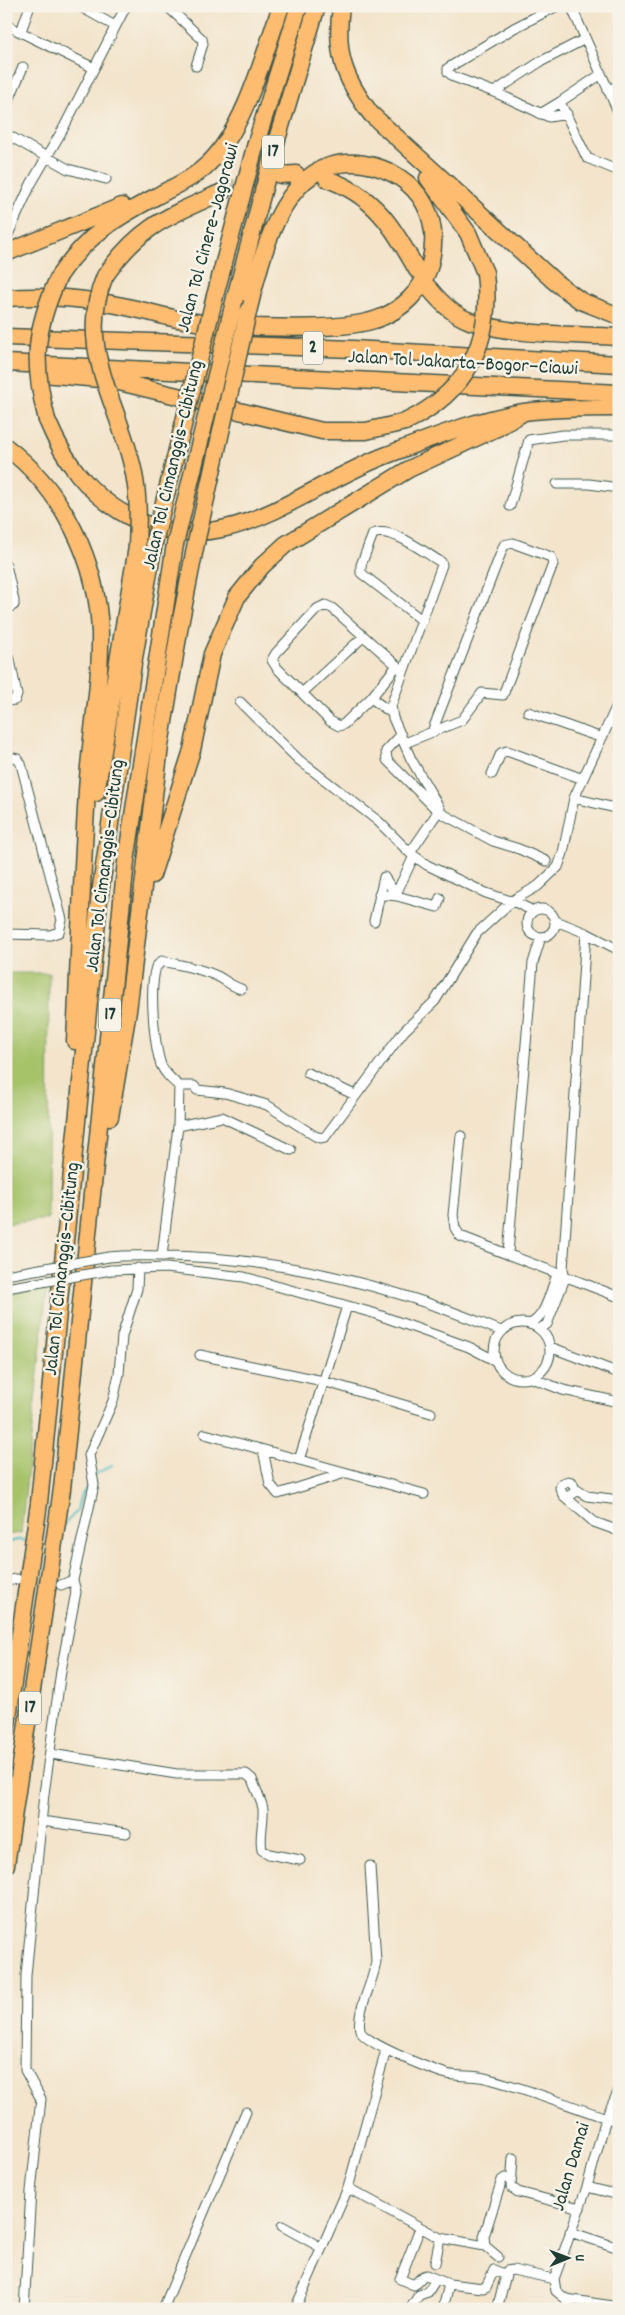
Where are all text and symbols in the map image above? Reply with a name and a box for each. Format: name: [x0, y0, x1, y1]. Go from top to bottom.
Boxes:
road number: 17: [262, 136, 284, 168]
street label: Jalan Tol Cinere–Jagorawi: [170, 140, 248, 336]
road number: 2: [303, 332, 323, 364]
street label: Jalan Tol Jakarta–Bogor–Ciawi: [347, 344, 579, 384]
street label: Jalan Tol Cimanggis–Cibitung: [136, 357, 212, 573]
street label: Jalan Tol Cimanggis–Cibitung: [79, 758, 133, 974]
road number: 17: [99, 998, 121, 1032]
street label: Jalan Tol Cimanggis–Cibitung: [38, 1161, 88, 1377]
road number: 17: [19, 1692, 41, 1725]
street label: Jalan Damai: [545, 2119, 599, 2215]
north arrow: [542, 2232, 592, 2282]
text: U: [569, 2254, 589, 2262]

